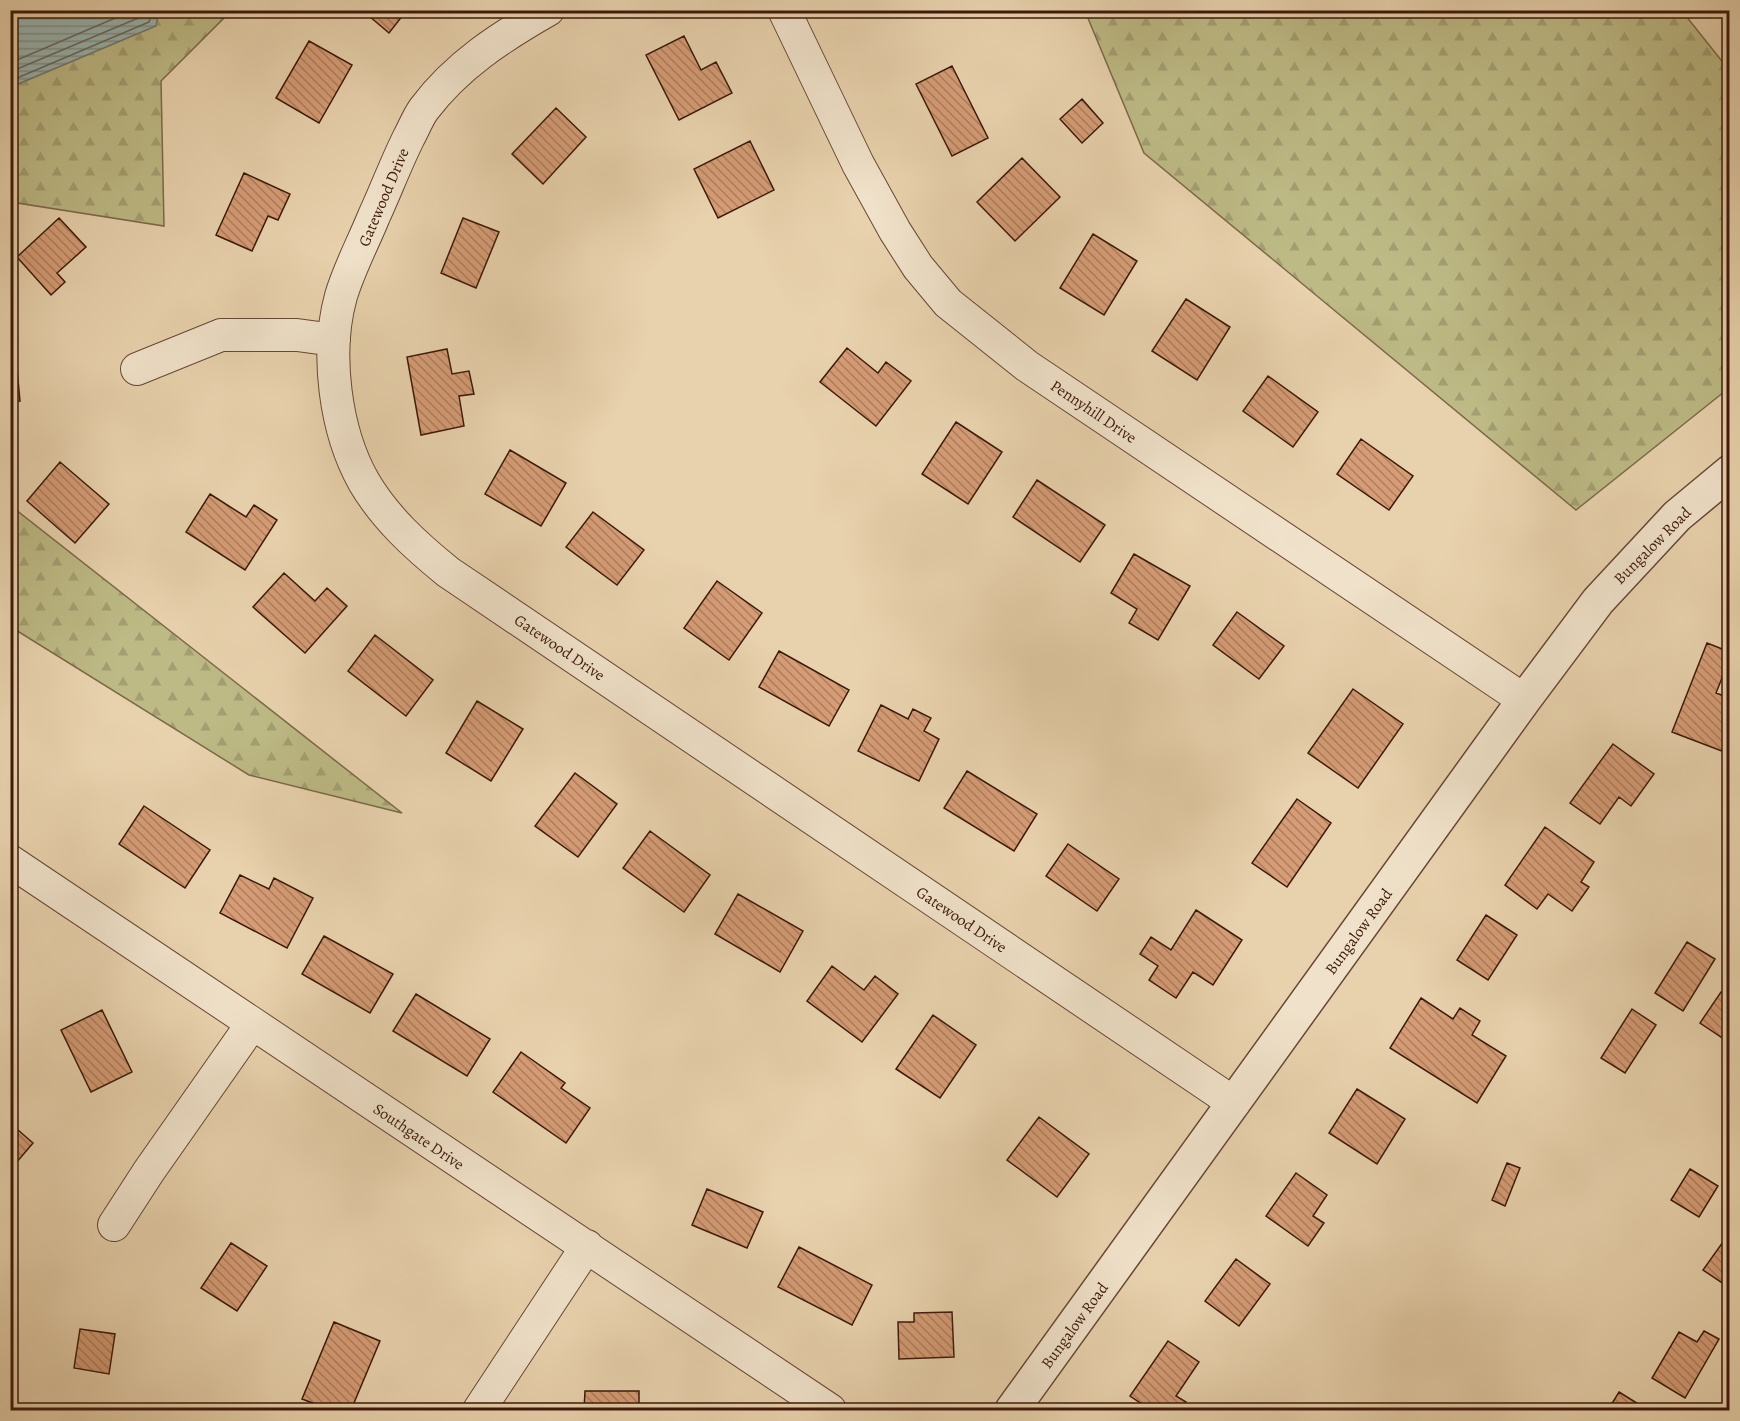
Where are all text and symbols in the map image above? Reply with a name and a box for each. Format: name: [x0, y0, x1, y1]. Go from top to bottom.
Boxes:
street label: Gatewood Drive: [353, 145, 415, 250]
street label: Pennyhill Drive: [1046, 375, 1141, 449]
street label: Bungalow Road: [1609, 502, 1697, 589]
street label: Gatewood Drive: [510, 609, 609, 686]
street label: Gatewood Drive: [912, 881, 1011, 958]
street label: Bungalow Road: [1320, 884, 1398, 979]
street label: Southgate Drive: [369, 1098, 468, 1175]
street label: Bungalow Road: [1036, 1278, 1114, 1373]

